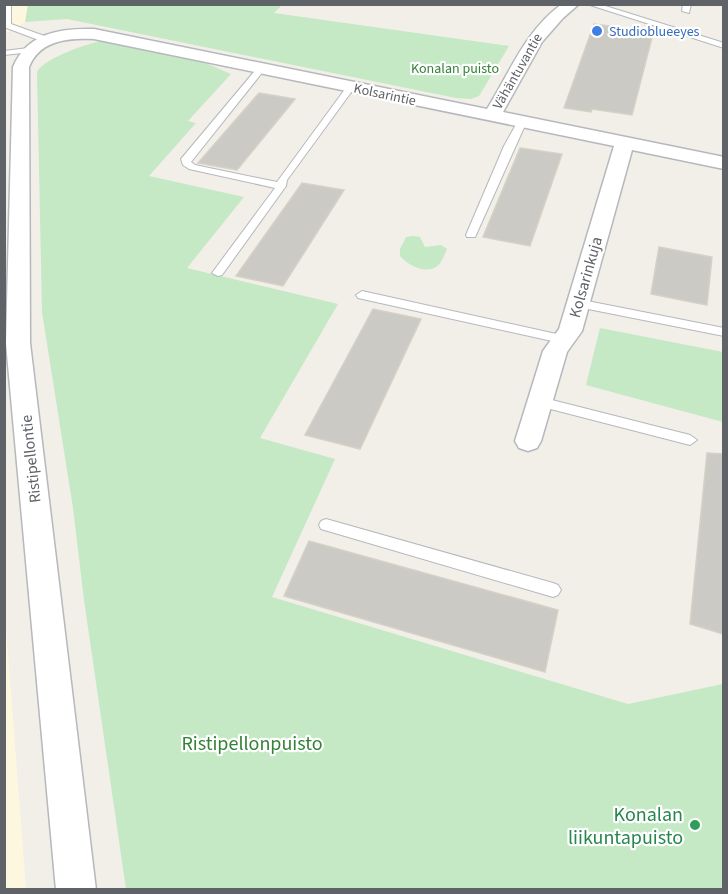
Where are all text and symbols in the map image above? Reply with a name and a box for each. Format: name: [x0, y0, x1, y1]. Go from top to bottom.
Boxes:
place label: Studioblueeyes: [609, 22, 700, 42]
marker: Studioblueeyes: [590, 24, 604, 38]
street label: Vähäntuvantie: [488, 30, 548, 113]
park label: Konalan puisto: [411, 59, 499, 79]
street label: Kolsarintie: [352, 79, 418, 111]
street label: Kolsarinkuja: [564, 234, 608, 320]
street label: Ristipellontie: [15, 414, 47, 504]
park label: Ristipellonpuisto: [181, 730, 323, 758]
place label: Konalan liikuntapuisto: [568, 801, 683, 852]
marker: Konalan liikuntapuisto: [688, 818, 702, 832]

